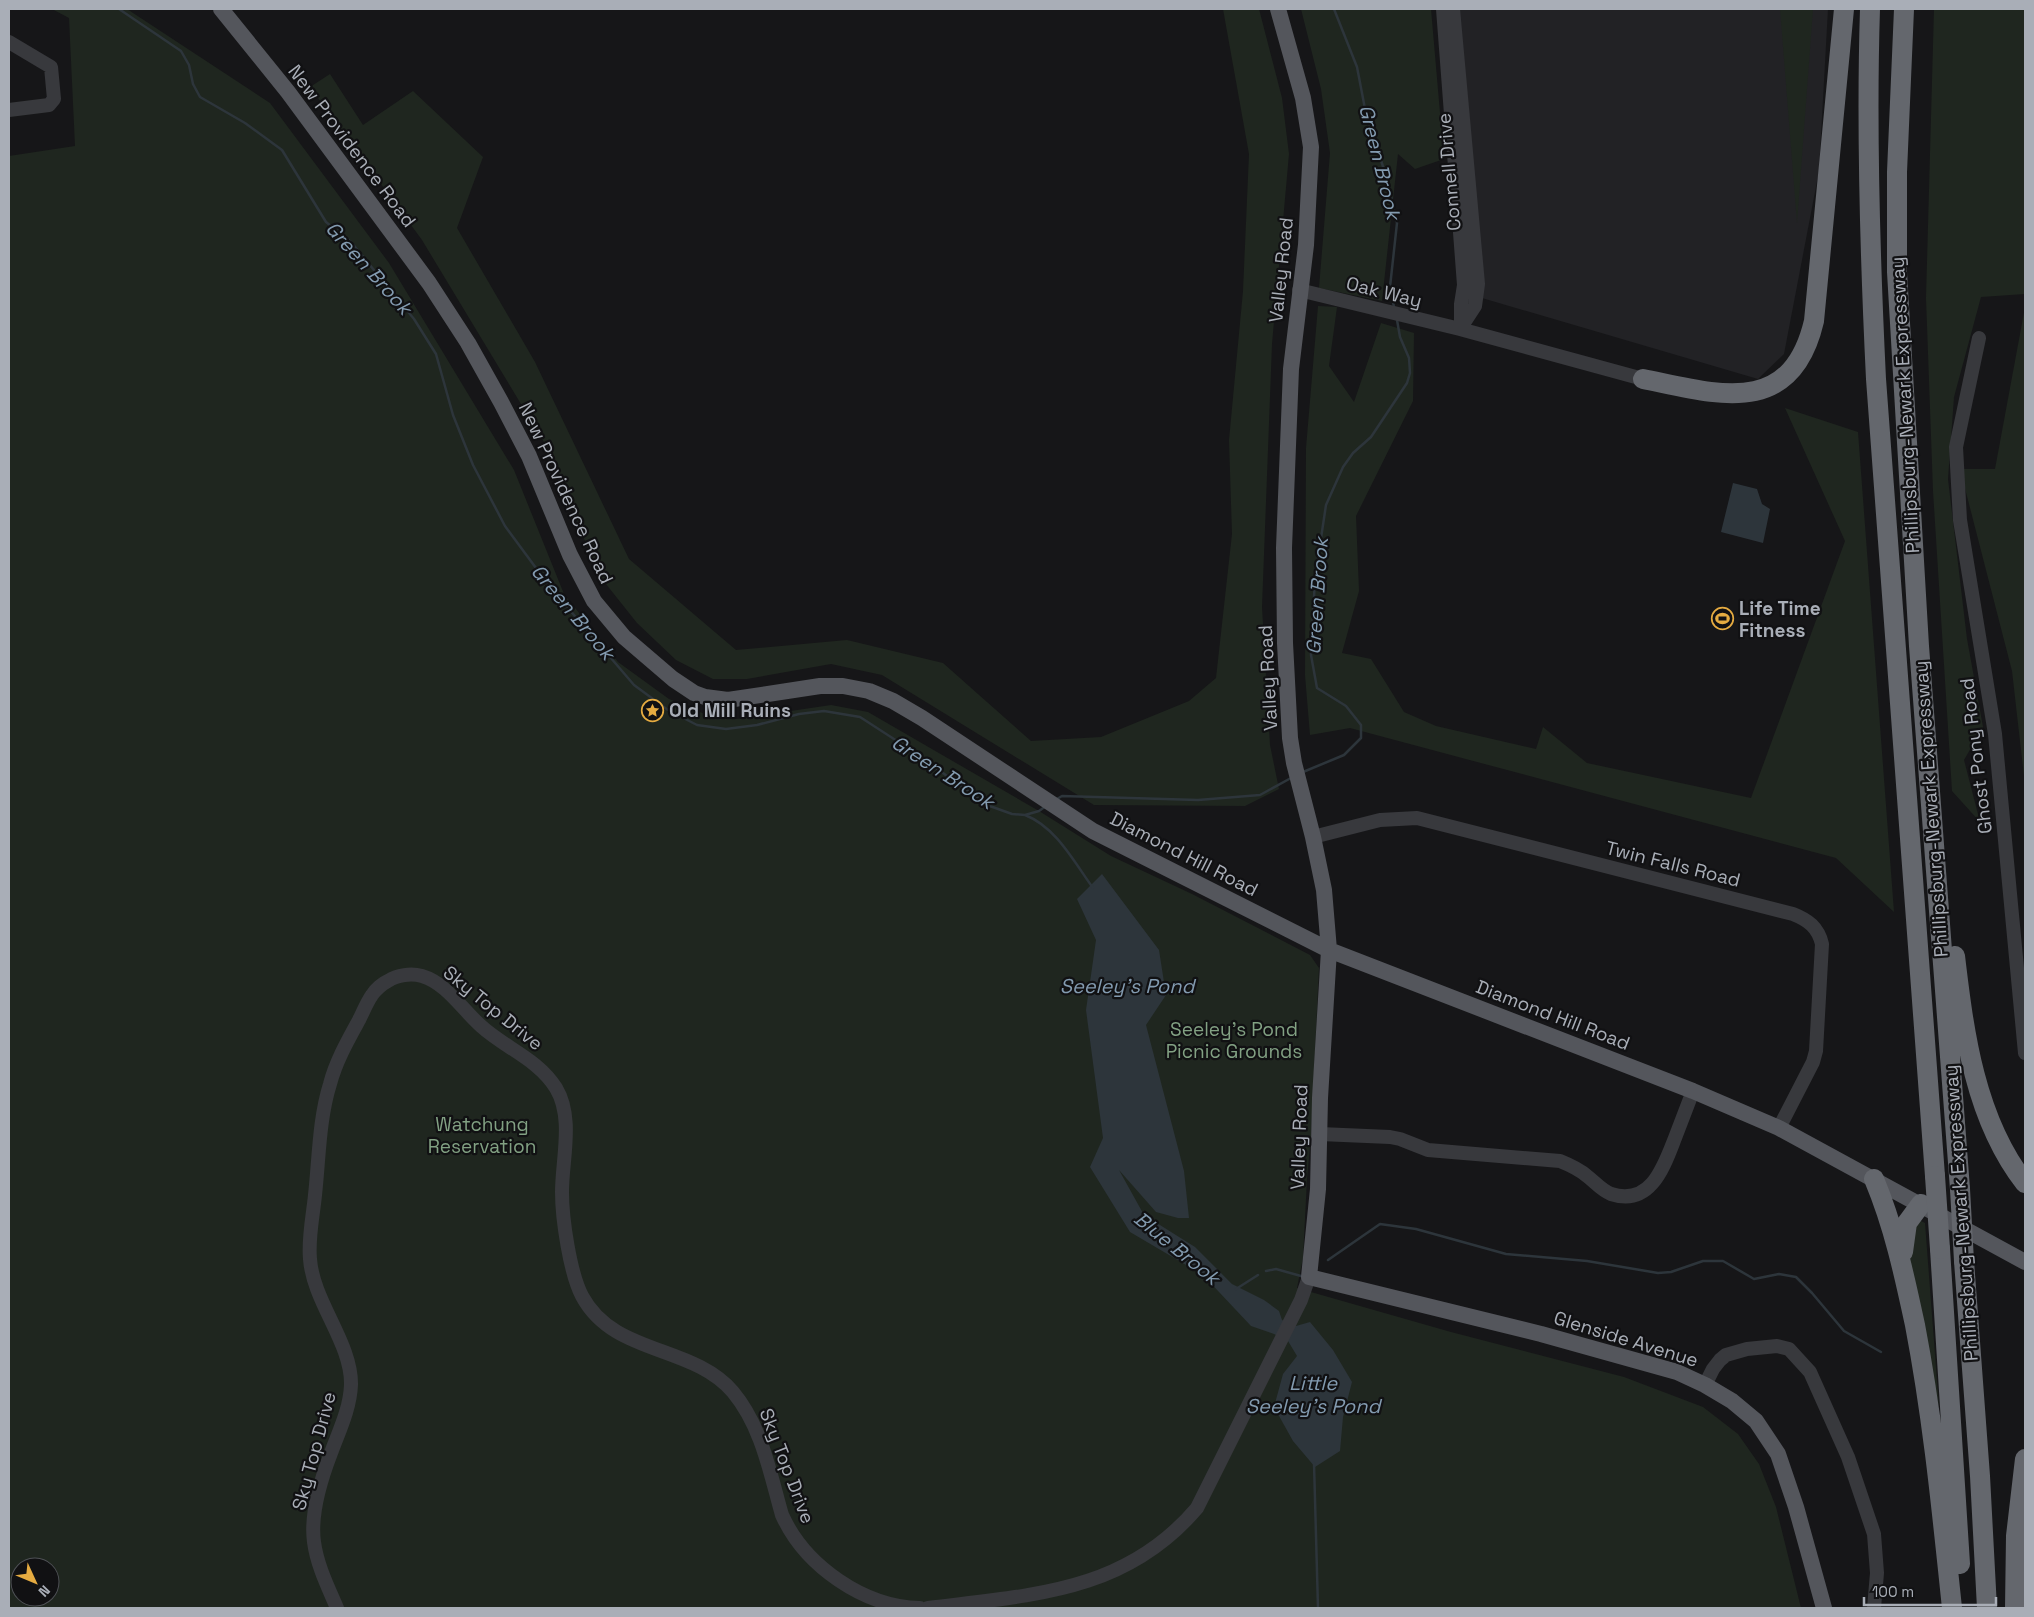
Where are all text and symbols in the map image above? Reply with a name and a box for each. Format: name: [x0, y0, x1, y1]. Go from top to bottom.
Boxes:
street label: New Providence Road: [283, 60, 421, 232]
water label: Green Brook: [1353, 102, 1407, 224]
street label: Connell Drive: [1431, 112, 1467, 232]
water label: Green Brook: [320, 216, 419, 322]
street label: Valley Road: [1263, 216, 1299, 324]
street label: Phillipsburg-Newark Expressway: [1885, 256, 1925, 554]
street label: Oak Way: [1343, 271, 1425, 313]
street label: New Providence Road: [513, 398, 619, 588]
water label: Green Brook: [1300, 534, 1334, 655]
water label: Green Brook: [525, 559, 622, 667]
place label: Life Time Fitness: [1739, 596, 1821, 643]
sports icon: Life Time Fitness: [1711, 607, 1735, 631]
street label: Valley Road: [1253, 625, 1283, 731]
street label: Phillipsburg-Newark Expressway: [1908, 660, 1954, 958]
street label: Ghost Pony Road: [1954, 677, 1998, 835]
place icon: Old Mill Ruins: [641, 698, 665, 722]
place label: Old Mill Ruins: [669, 698, 791, 723]
water label: Green Brook: [887, 729, 1001, 816]
street label: Diamond Hill Road: [1106, 806, 1262, 902]
street label: Twin Falls Road: [1603, 835, 1743, 893]
street label: Sky Top Drive: [438, 960, 548, 1056]
water label: Seeley's Pond: [1060, 973, 1196, 999]
street label: Diamond Hill Road: [1472, 974, 1634, 1056]
park label: Seeley's Pond Picnic Grounds: [1166, 1017, 1302, 1064]
street label: Phillipsburg-Newark Expressway: [1938, 1064, 1984, 1362]
street label: Valley Road: [1285, 1084, 1313, 1190]
park label: Watchung Reservation: [428, 1112, 536, 1159]
water label: Blue Brook: [1129, 1205, 1227, 1292]
street label: Glenside Avenue: [1551, 1305, 1701, 1373]
water label: Little Seeley's Pond: [1246, 1370, 1382, 1419]
street label: Sky Top Drive: [286, 1389, 342, 1513]
street label: Sky Top Drive: [754, 1405, 820, 1527]
north arrow: [10, 1557, 60, 1607]
scale bar: [1864, 1574, 1996, 1606]
text: N: [35, 1581, 54, 1601]
text: 100 m: [1872, 1582, 1914, 1601]

